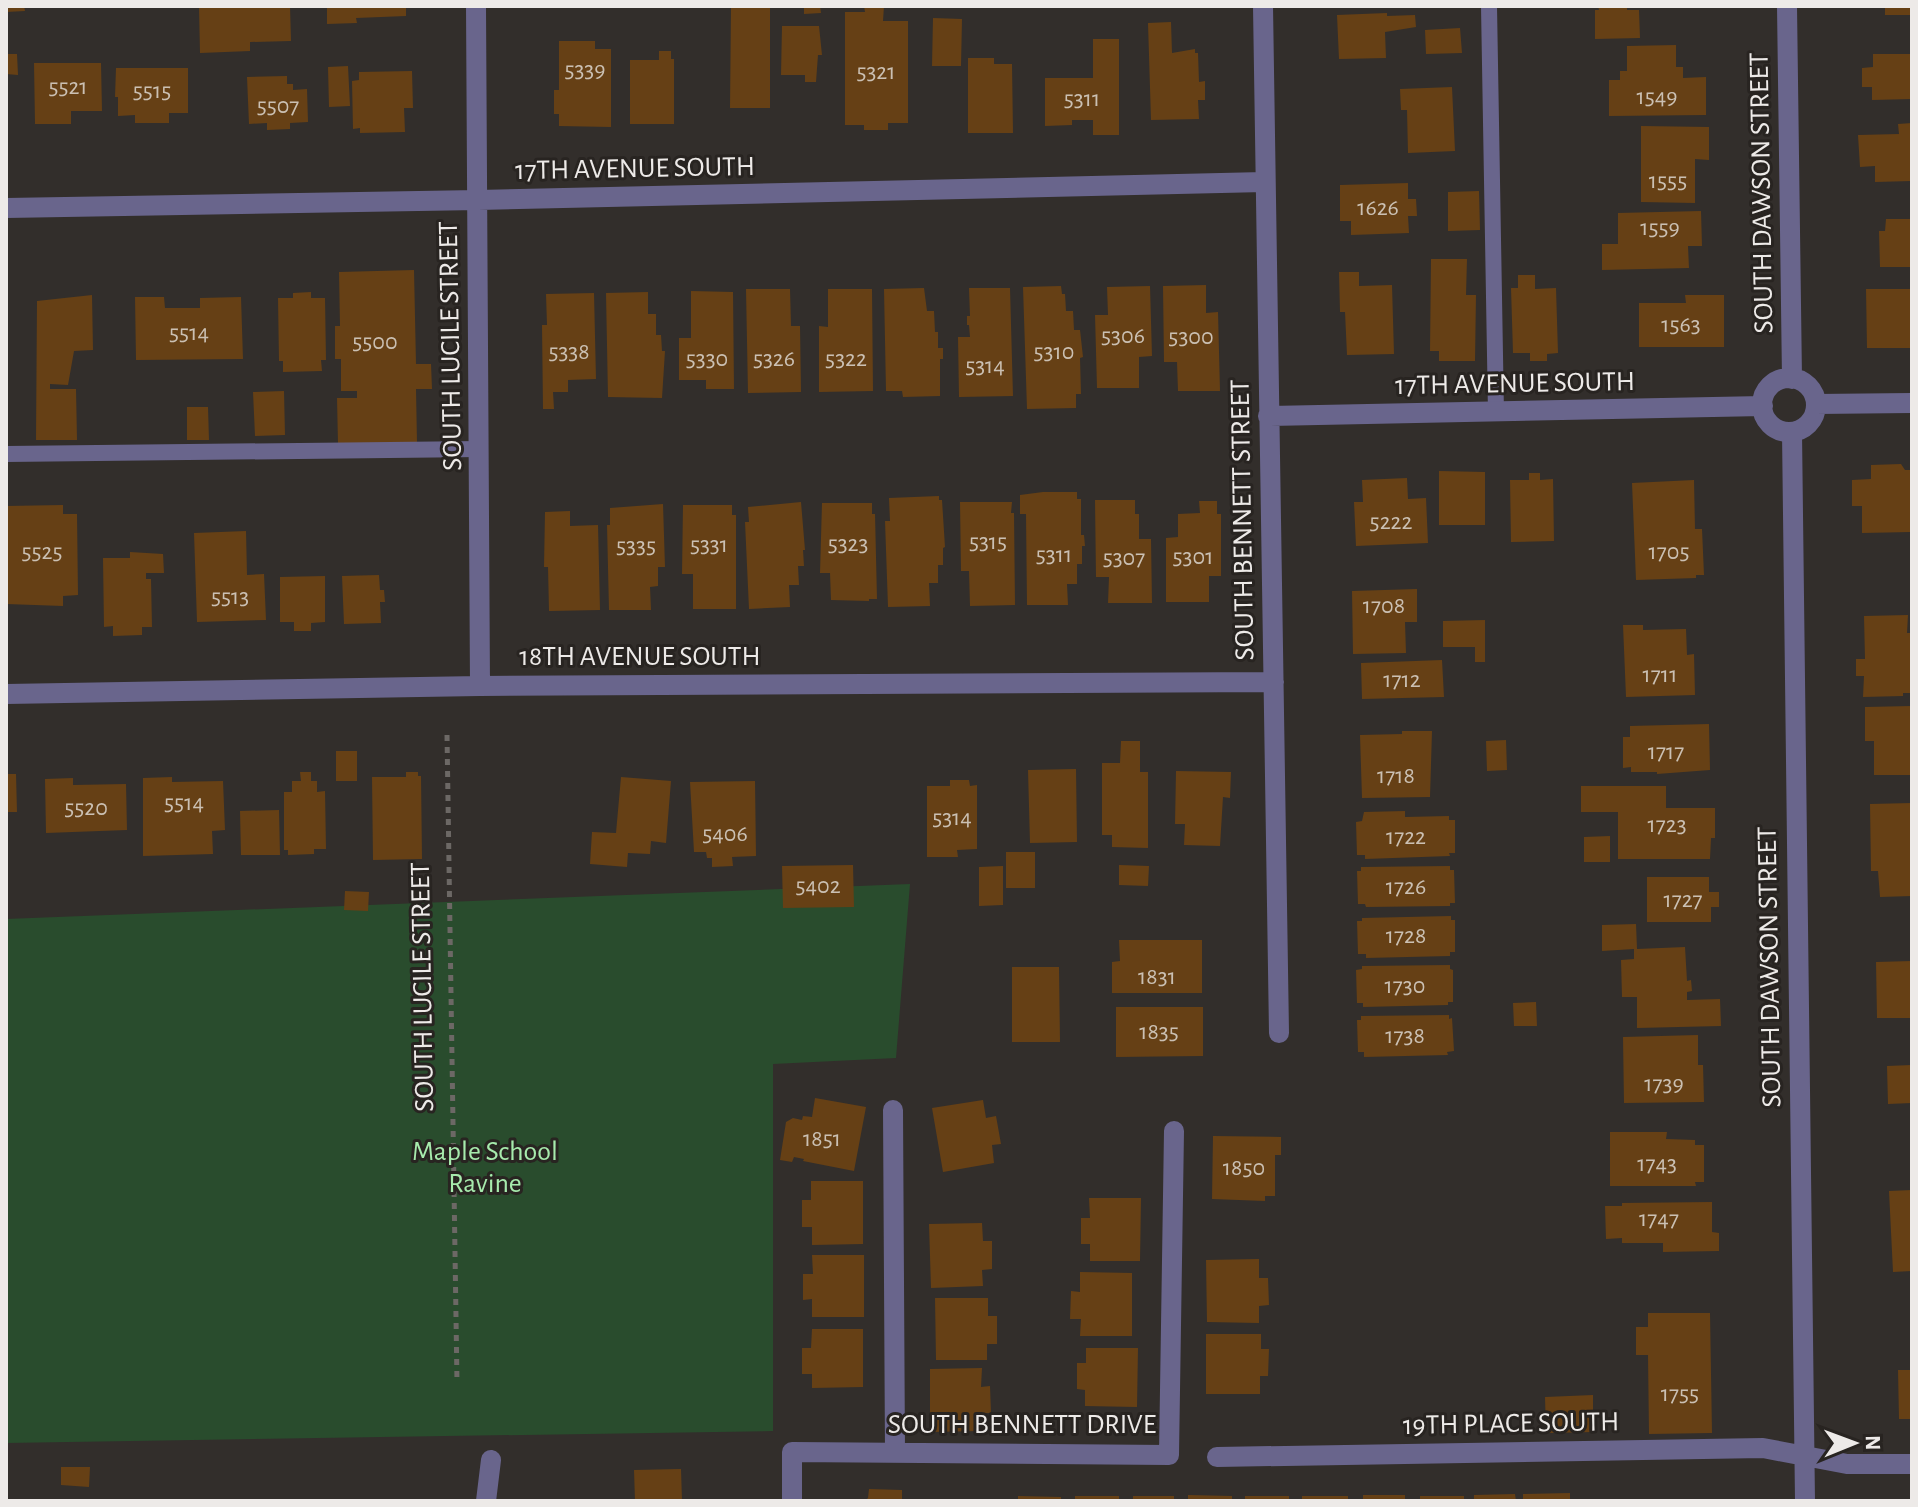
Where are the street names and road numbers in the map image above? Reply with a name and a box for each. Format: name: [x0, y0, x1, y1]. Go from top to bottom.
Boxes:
street label: SOUTH DAWSON STREET: [1746, 52, 1778, 334]
street label: 17TH AVENUE SOUTH: [515, 153, 755, 185]
street label: SOUTH LUCILE STREET: [435, 221, 467, 471]
street label: 17TH AVENUE SOUTH: [1395, 368, 1635, 400]
street label: SOUTH BENNETT STREET: [1227, 379, 1259, 661]
street label: 18TH AVENUE SOUTH: [519, 643, 761, 671]
street label: SOUTH DAWSON STREET: [1754, 826, 1786, 1108]
street label: SOUTH LUCILE STREET: [407, 862, 439, 1112]
street label: 19TH PLACE SOUTH: [1403, 1408, 1619, 1440]
street label: SOUTH BENNETT DRIVE: [888, 1411, 1156, 1439]

